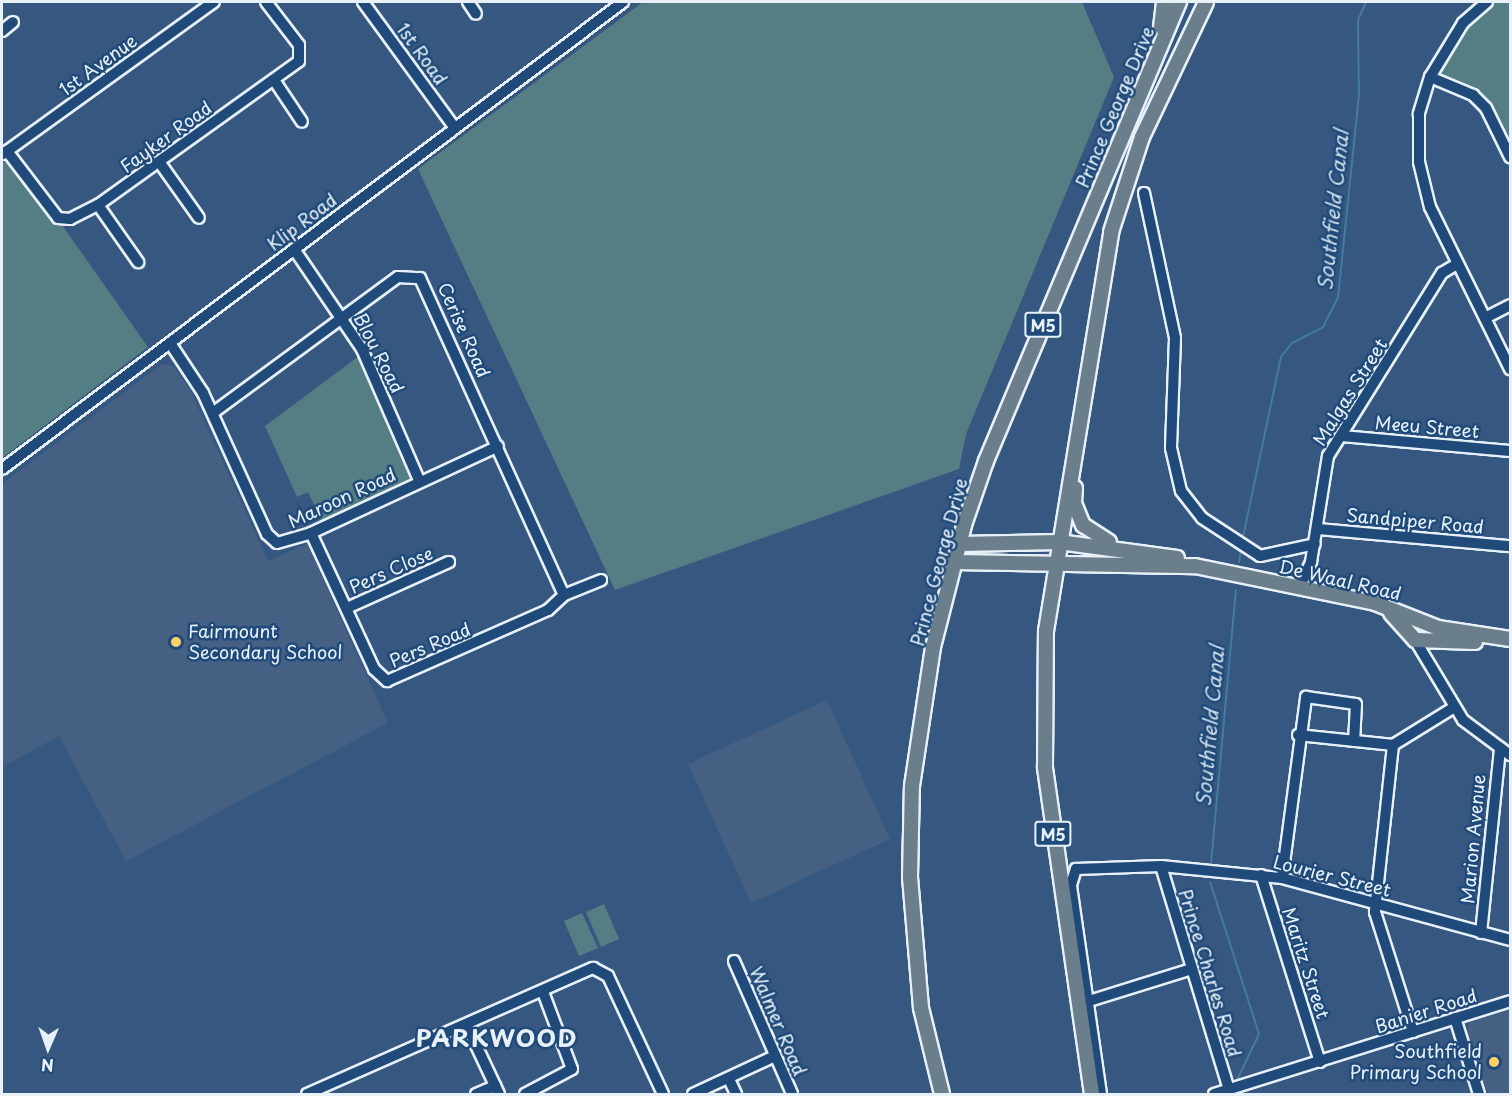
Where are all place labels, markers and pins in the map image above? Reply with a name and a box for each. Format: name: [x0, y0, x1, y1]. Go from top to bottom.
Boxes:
place label: Fairmount Secondary School: [188, 621, 343, 664]
marker: Fairmount Secondary School: [169, 635, 183, 649]
place label: Southfield Primary School: [1349, 1041, 1482, 1084]
marker: Southfield Primary School: [1487, 1055, 1501, 1069]

